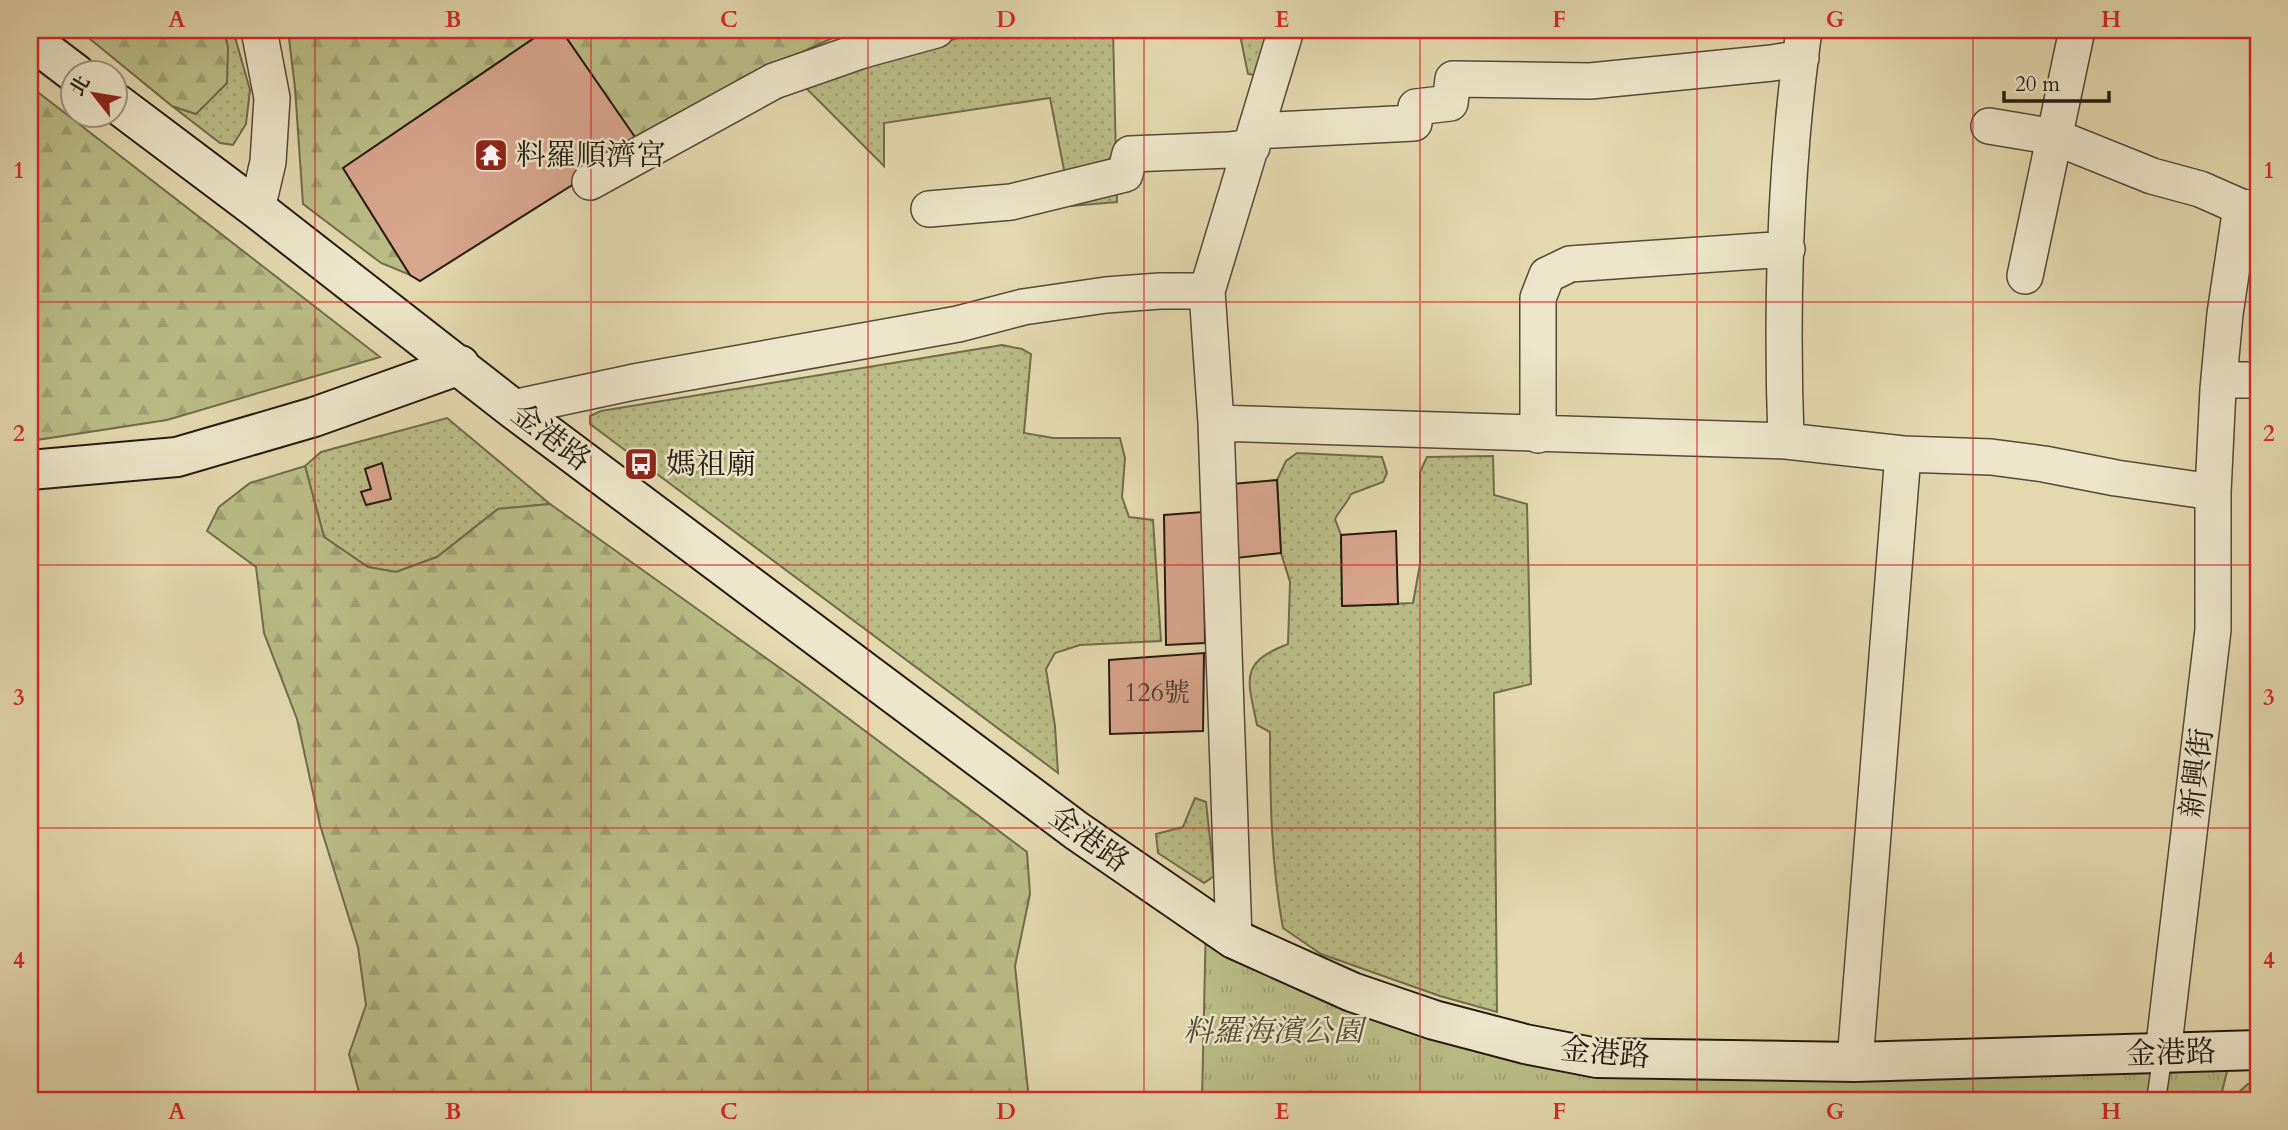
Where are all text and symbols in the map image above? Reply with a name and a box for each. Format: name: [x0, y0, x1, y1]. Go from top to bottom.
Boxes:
text: A: [168, 4, 186, 35]
text: B: [445, 4, 461, 35]
text: C: [720, 4, 738, 35]
text: D: [996, 4, 1016, 35]
text: E: [1275, 4, 1289, 35]
text: F: [1552, 4, 1566, 35]
text: G: [1826, 4, 1845, 35]
text: H: [2101, 4, 2121, 35]
north arrow: [60, 60, 130, 130]
scale bar: [2004, 60, 2110, 104]
text: 20 m: [2015, 70, 2060, 99]
text: 北: [64, 71, 96, 101]
place label: 料羅順濟宮: [516, 135, 666, 176]
temple icon: 料羅順濟宮: [472, 136, 510, 174]
text: 1: [13, 155, 25, 186]
text: 1: [2263, 155, 2275, 186]
street label: 金港路: [503, 394, 599, 480]
text: 2: [13, 418, 25, 449]
text: 2: [2263, 418, 2275, 449]
place label: 媽祖廟: [666, 444, 756, 485]
bus stop icon: 媽祖廟: [622, 445, 660, 483]
house number: 126號: [1124, 675, 1190, 710]
text: 3: [13, 682, 25, 713]
text: 3: [2263, 682, 2275, 713]
street label: 新興街: [2171, 726, 2223, 820]
street label: 金港路: [1041, 796, 1137, 882]
text: 4: [13, 945, 25, 976]
text: 4: [2263, 945, 2275, 976]
park label: 料羅海濱公園: [1183, 1011, 1367, 1052]
street label: 金港路: [1558, 1029, 1652, 1077]
street label: 金港路: [2125, 1031, 2217, 1075]
text: A: [168, 1096, 186, 1127]
text: B: [445, 1096, 461, 1127]
text: C: [720, 1096, 738, 1127]
text: D: [996, 1096, 1016, 1127]
text: E: [1275, 1096, 1289, 1127]
text: F: [1552, 1096, 1566, 1127]
text: G: [1826, 1096, 1845, 1127]
text: H: [2101, 1096, 2121, 1127]

